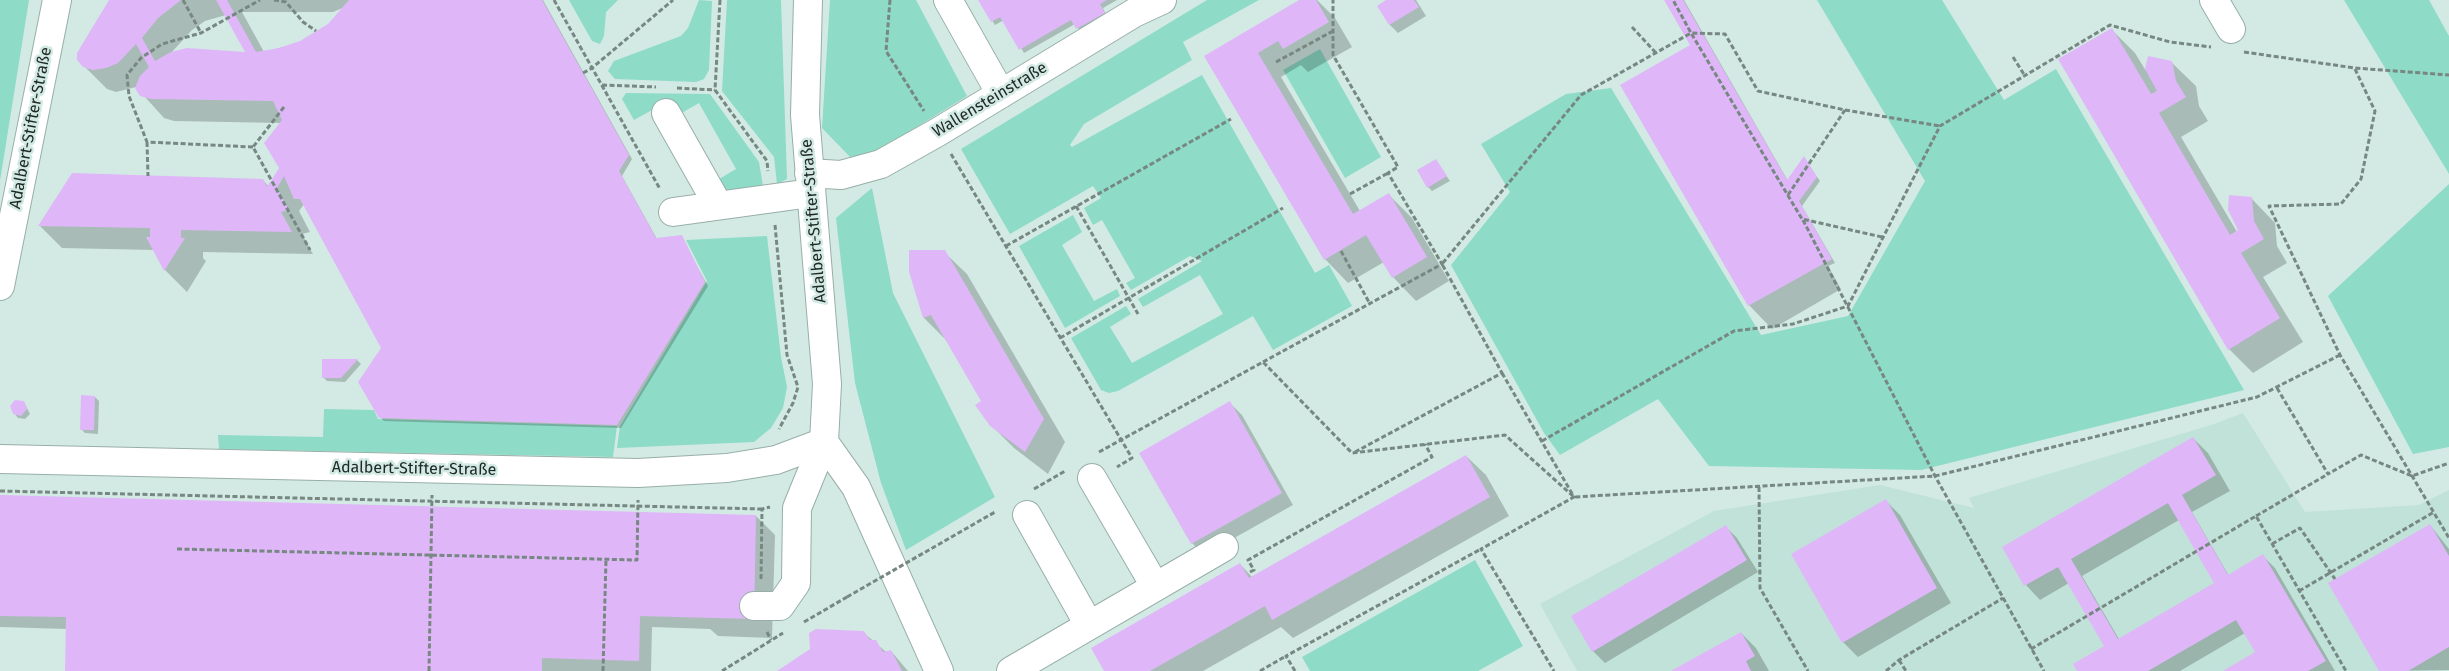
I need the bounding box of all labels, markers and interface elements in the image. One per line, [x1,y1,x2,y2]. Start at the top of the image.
street label: Adalbert-Stifter-Straße [6,45,56,211]
street label: Wallensteinstraße [929,58,1051,142]
street label: Adalbert-Stifter-Straße [797,138,831,304]
street label: Adalbert-Stifter-Straße [332,458,496,480]

